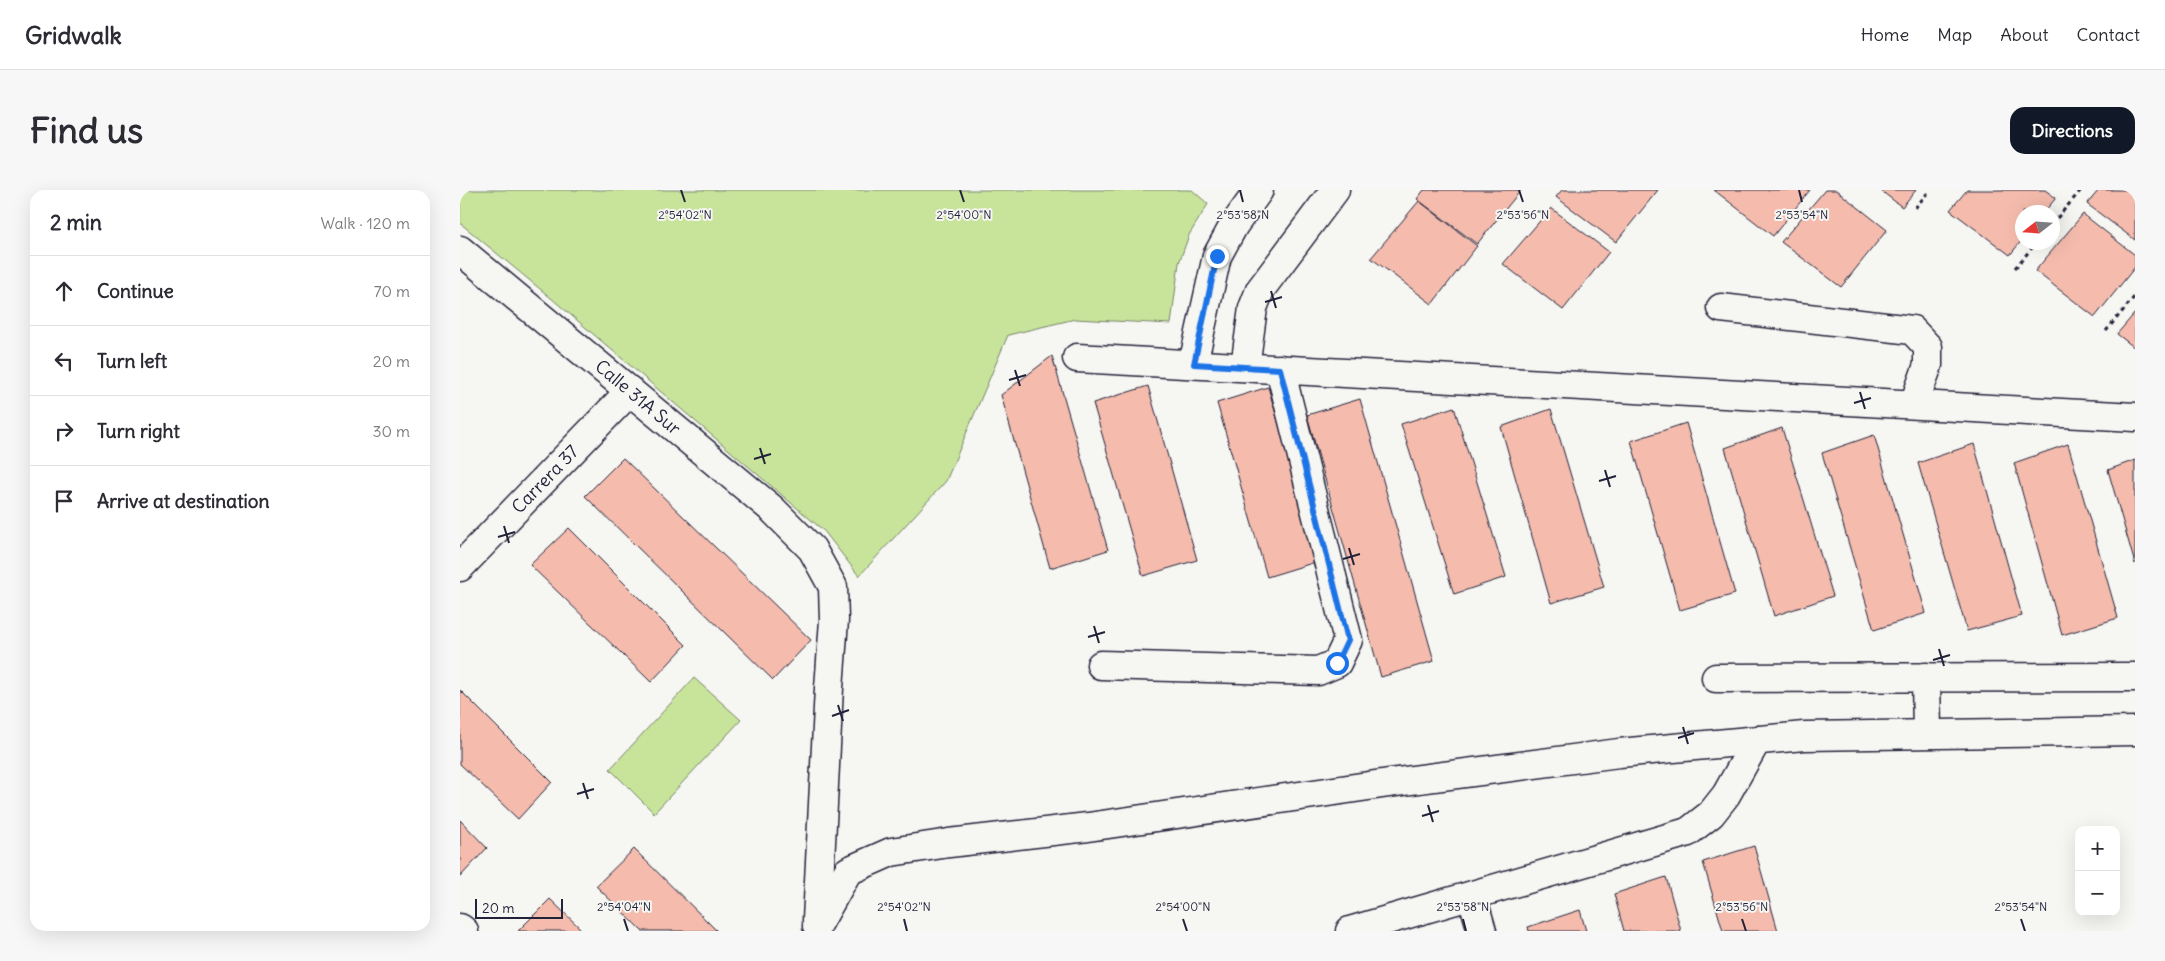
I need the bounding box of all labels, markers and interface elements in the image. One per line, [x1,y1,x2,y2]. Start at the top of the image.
text: Gridwalk [25,20,122,50]
text: Home [1861,23,1909,46]
text: Map [1937,23,1972,46]
text: About [2000,23,2048,46]
text: Contact [2076,23,2140,46]
button: Directions [2010,107,2135,154]
text: Find us [30,108,143,152]
north arrow [2015,205,2060,250]
text: 2°54'02"N [658,207,712,222]
text: 2°54'00"N [937,207,991,222]
text: 2°53'58"N [1217,207,1269,222]
text: 2°53'56"N [1497,207,1549,222]
text: 2°53'54"N [1776,207,1828,222]
text: 2 min [50,209,102,236]
text: Walk · 120 m [320,213,410,233]
route end [1206,245,1229,268]
icon: ahead [50,277,78,305]
text: Continue [97,279,174,303]
text: 70 m [374,281,410,301]
icon: left [50,347,78,375]
text: Turn left [97,349,167,373]
text: 20 m [373,351,410,371]
street label: Calle 31A Sur [590,354,686,440]
icon: right [50,417,78,445]
text: Turn right [97,419,180,443]
text: 30 m [373,421,410,441]
street label: Carrera 37 [507,440,583,518]
icon: arrive [50,487,78,515]
text: Arrive at destination [97,489,270,513]
route start [1326,652,1349,675]
map controls [2075,826,2120,916]
button: + [2075,826,2120,871]
button: − [2075,871,2120,916]
scale bar [475,896,562,919]
text: 20 m [482,899,515,917]
text: 2°54'04"N [597,899,651,914]
text: 2°54'02"N [877,899,931,914]
text: 2°54'00"N [1156,899,1210,914]
text: 2°53'58"N [1437,899,1489,914]
text: 2°53'56"N [1716,899,1768,914]
text: 2°53'54"N [1995,899,2047,914]

